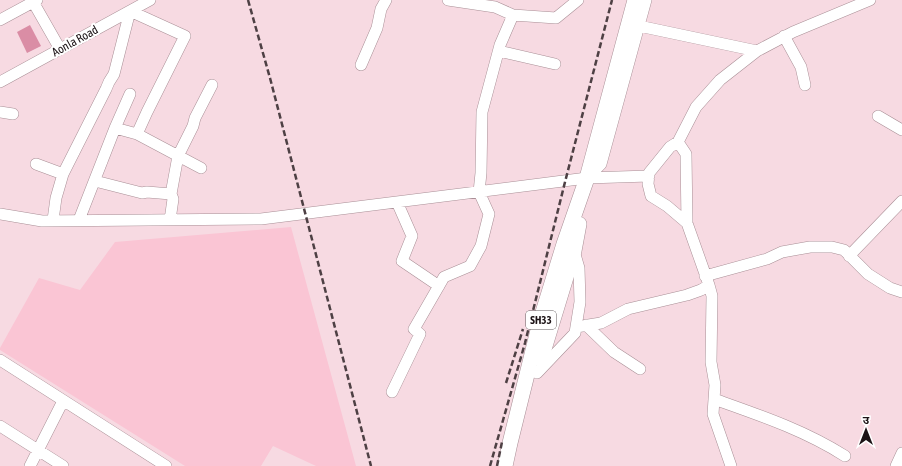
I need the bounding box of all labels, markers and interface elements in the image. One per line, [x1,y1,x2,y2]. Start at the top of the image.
street label: Aonla Road [49,23,101,59]
road number: SH33 [526,311,556,329]
north arrow [846,410,886,450]
text: उ [863,414,870,426]

